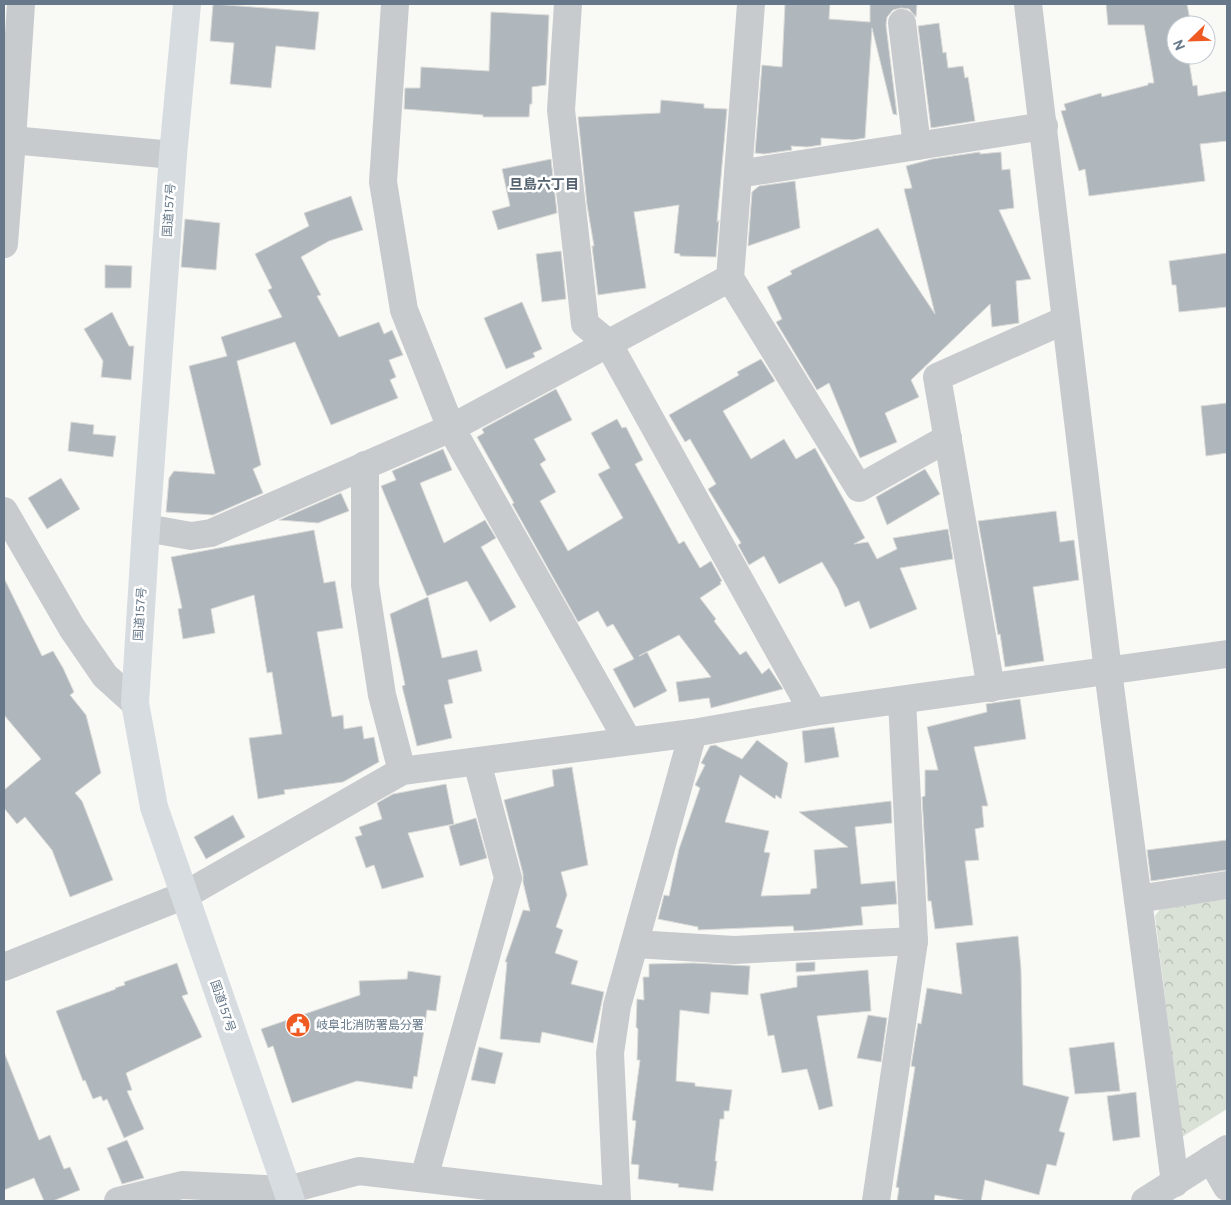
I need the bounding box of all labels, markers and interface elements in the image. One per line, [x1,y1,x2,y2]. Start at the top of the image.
north arrow [1166,15,1216,65]
text: N [1171,37,1190,52]
district label: 旦島六丁目 [509,177,579,194]
street label: 国道157号 [160,183,180,238]
street label: 国道157号 [131,587,151,642]
street label: 国道157号 [206,978,238,1034]
public building icon: 岐阜北消防署島分署 [285,1012,311,1038]
place label: 岐阜北消防署島分署 [316,1018,424,1034]

